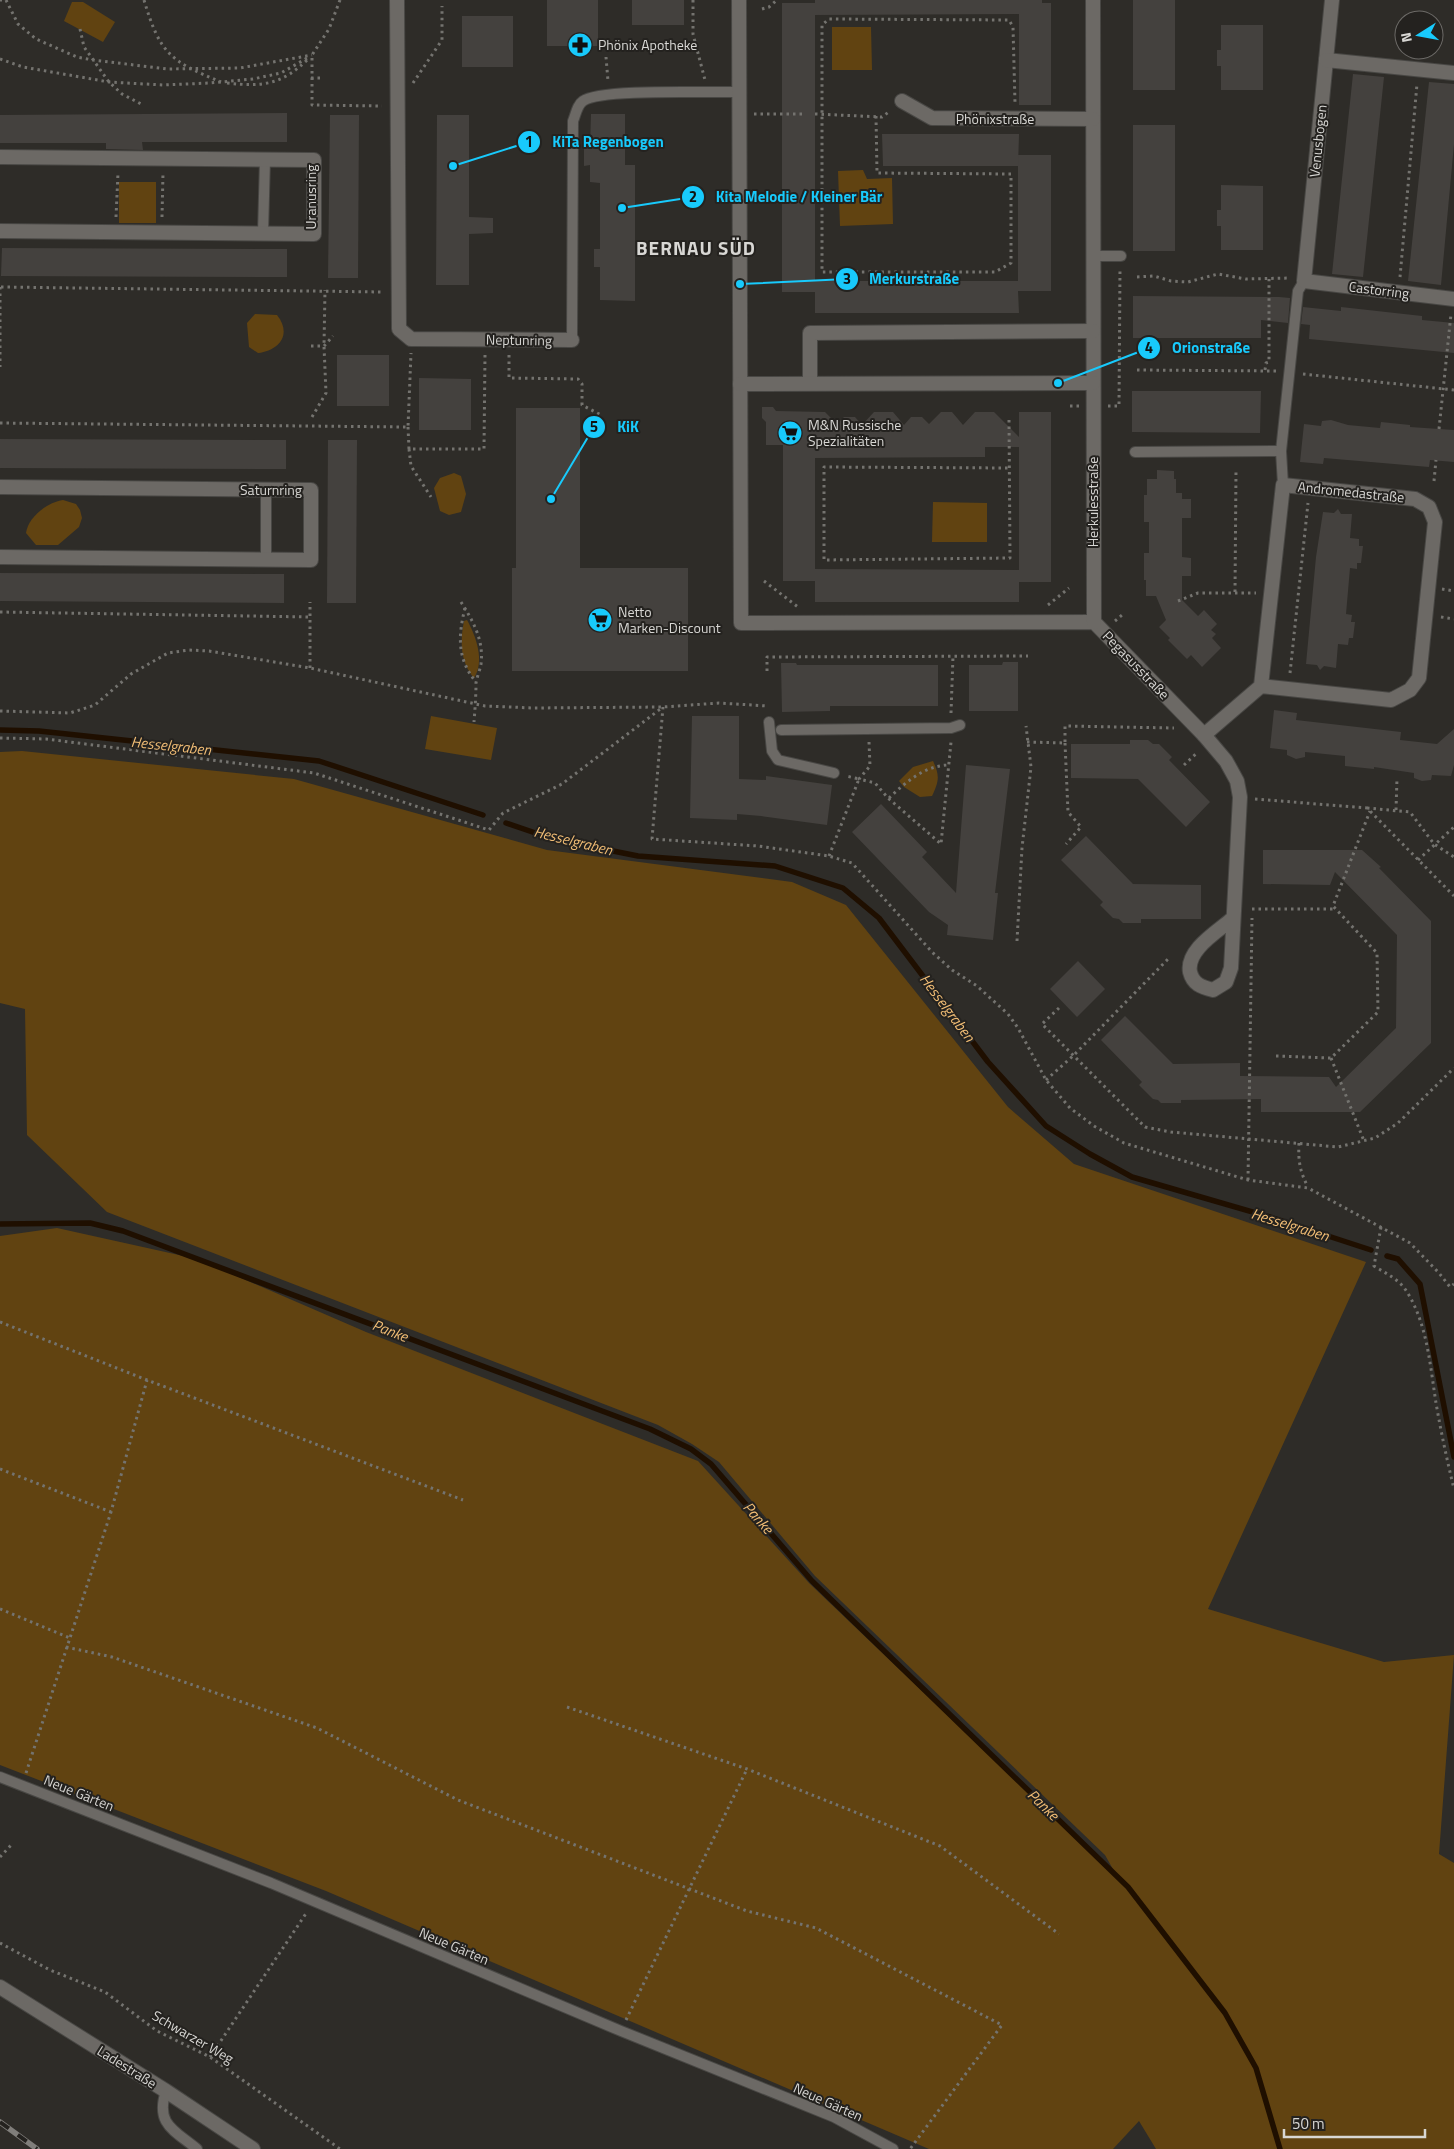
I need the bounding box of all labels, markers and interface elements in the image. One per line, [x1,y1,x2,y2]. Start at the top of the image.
north arrow [1394,10,1444,60]
text: N [1395,31,1417,44]
pharmacy icon: Phönix Apotheke [567,32,593,58]
place label: Phönix Apotheke [598,34,697,55]
street label: Venusbogen [1303,104,1332,178]
street label: Phönixstraße [956,108,1034,129]
callout: KiTa Regenbogen [517,127,673,157]
text: 1 [525,130,533,153]
text: KiTa Regenbogen [552,130,664,153]
street label: Uranusring [300,165,321,229]
callout: Kita Melodie / Kleiner Bär [681,182,893,212]
text: 2 [689,185,697,208]
text: Kita Melodie / Kleiner Bär [716,185,883,208]
district label: BERNAU SÜD [636,233,756,262]
callout: Merkurstraße [834,264,969,294]
text: 3 [843,267,851,290]
text: Merkurstraße [869,267,959,290]
street label: Castorring [1348,275,1411,304]
street label: Neptunring [486,328,552,351]
callout: Orionstraße [1136,333,1260,363]
text: 4 [1145,336,1153,359]
text: Orionstraße [1172,336,1250,359]
callout: KiK [582,412,648,442]
place label: M&N Russische Spezialitäten [808,414,901,451]
text: 5 [590,415,598,438]
text: KiK [617,415,639,438]
supermarket icon: M&N Russische Spezialitäten [777,420,803,446]
street label: Herkulesstraße [1082,457,1103,547]
street label: Andromedastraße [1297,475,1405,508]
street label: Saturnring [240,479,302,500]
place label: Netto Marken-Discount [618,601,721,638]
supermarket icon: Netto Marken-Discount [587,607,613,633]
street label: Pegasusstraße [1098,626,1175,704]
water label: Hesselgraben [130,730,213,761]
water label: Hesselgraben [531,820,615,861]
water label: Hesselgraben [914,969,981,1047]
water label: Hesselgraben [1248,1202,1332,1247]
water label: Panke [369,1313,412,1348]
water label: Panke [738,1496,780,1540]
street label: Neue Gärten [41,1769,117,1816]
water label: Panke [1022,1784,1065,1826]
street label: Neue Gärten [416,1921,492,1970]
street label: Schwarzer Weg [148,2005,238,2068]
street label: Ladestraße [93,2040,161,2093]
street label: Neue Gärten [790,2077,866,2126]
scale bar [1284,2106,1425,2138]
text: 50 m [1292,2112,1325,2135]

